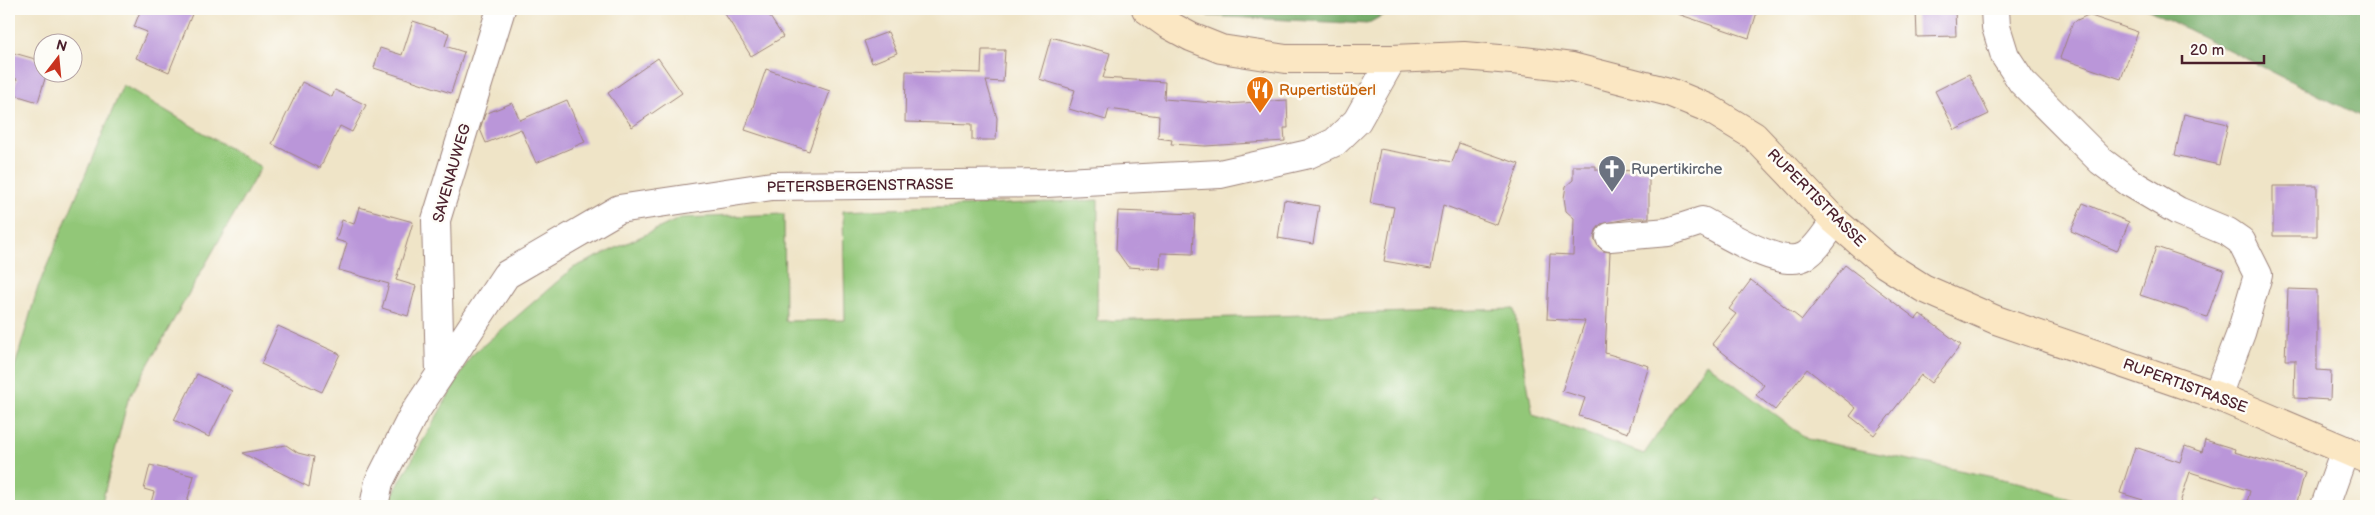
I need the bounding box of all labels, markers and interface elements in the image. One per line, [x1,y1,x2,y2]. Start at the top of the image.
north arrow [32,32,82,82]
scale bar [2182,32,2265,64]
text: N [54,36,69,56]
text: 20 m [2190,41,2224,60]
restaurant icon: Rupertistüberl [1245,75,1275,114]
place label: Rupertistüberl [1279,81,1376,100]
street label: SAVENAUWEG [429,121,475,225]
street label: RUPERTISTRASSE [1763,145,1869,251]
church icon: Rupertikirche [1597,154,1627,193]
place label: Rupertikirche [1631,160,1723,179]
street label: PETERSBERGENSTRASSE [766,175,954,197]
street label: RUPERTISTRASSE [2120,355,2250,417]

